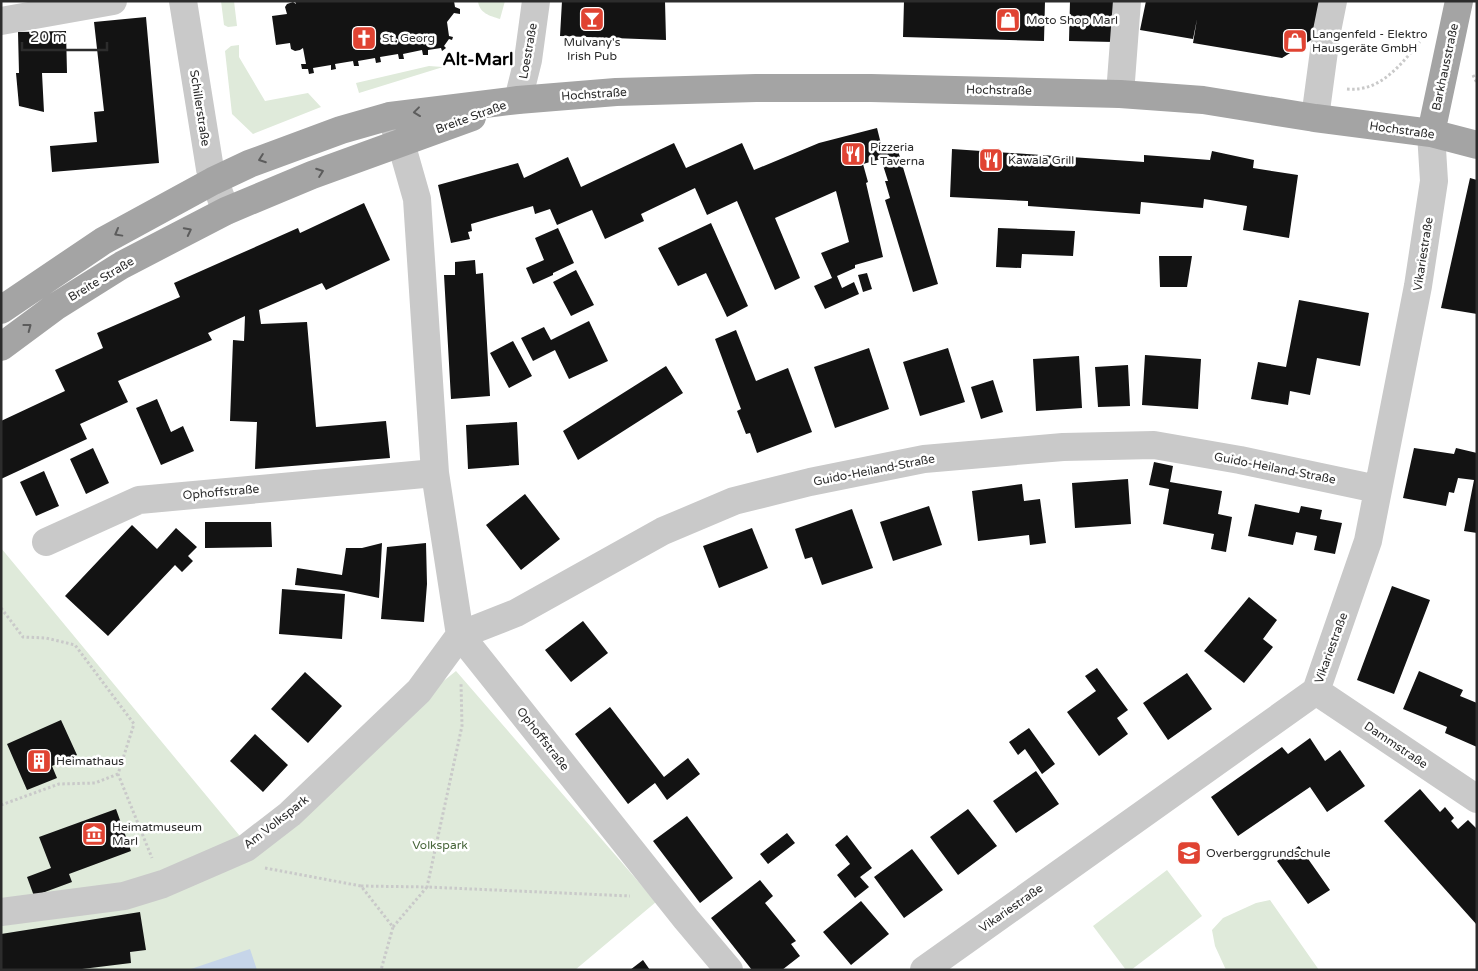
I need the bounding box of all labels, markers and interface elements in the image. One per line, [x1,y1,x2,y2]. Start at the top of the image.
bar icon: Mulvany's Irish Pub [579,6,605,32]
shop icon: Moto Shop Marl [995,7,1021,33]
place label: Moto Shop Marl [1026,13,1118,27]
scale bar [22,20,108,52]
street label: Loestraße [516,22,540,80]
street label: Barkhausstraße [1429,22,1461,112]
church icon: St. Georg [351,25,377,51]
place label: Langenfeld - Elektro Hausgeräte GmbH [1312,27,1427,55]
text: 20 m [30,28,67,46]
shop icon: Langenfeld - Elektro Hausgeräte GmbH [1282,28,1308,54]
place label: St. Georg [382,31,435,45]
place label: Mulvany's Irish Pub [564,35,621,63]
district label: Alt-Marl [443,48,513,70]
street label: Schillerstraße [187,69,213,147]
street label: Hochstraße [966,82,1032,98]
street label: Hochstraße [561,85,627,103]
street label: Breite Straße [434,98,508,136]
one-way arrow [413,106,421,117]
street label: Hochstraße [1369,119,1436,142]
place label: Pizzeria L Taverna [870,140,925,168]
restaurant icon: Pizzeria L Taverna [840,141,866,167]
restaurant icon: Kawala Grill [978,147,1004,173]
one-way arrow [259,153,267,163]
place label: Kawala Grill [1008,153,1074,167]
one-way arrow [315,168,323,178]
street label: Vikariestraße [1410,216,1436,292]
one-way arrow [114,227,123,237]
one-way arrow [183,227,192,237]
street label: Breite Straße [66,254,136,304]
one-way arrow [22,325,31,333]
street label: Guido-Heiland-Straße [1213,449,1337,487]
street label: Guido-Heiland-Straße [812,451,936,489]
street label: Ophoffstraße [182,482,260,502]
street label: Vikariestraße [1312,610,1350,685]
street label: Ophoffstraße [514,704,572,774]
street label: Dammstraße [1362,719,1431,771]
building icon: Heimathaus [26,748,52,774]
place label: Heimathaus [56,754,124,768]
street label: Am Volkspark [241,792,312,852]
place label: Heimatmuseum Marl [112,820,202,848]
museum icon: Heimatmuseum Marl [81,821,107,847]
park label: Volkspark [412,838,468,852]
school or university icon: Overberggrundschule [1176,840,1202,866]
place label: Overberggrundschule [1206,846,1331,860]
street label: Vikariestraße [976,881,1046,935]

